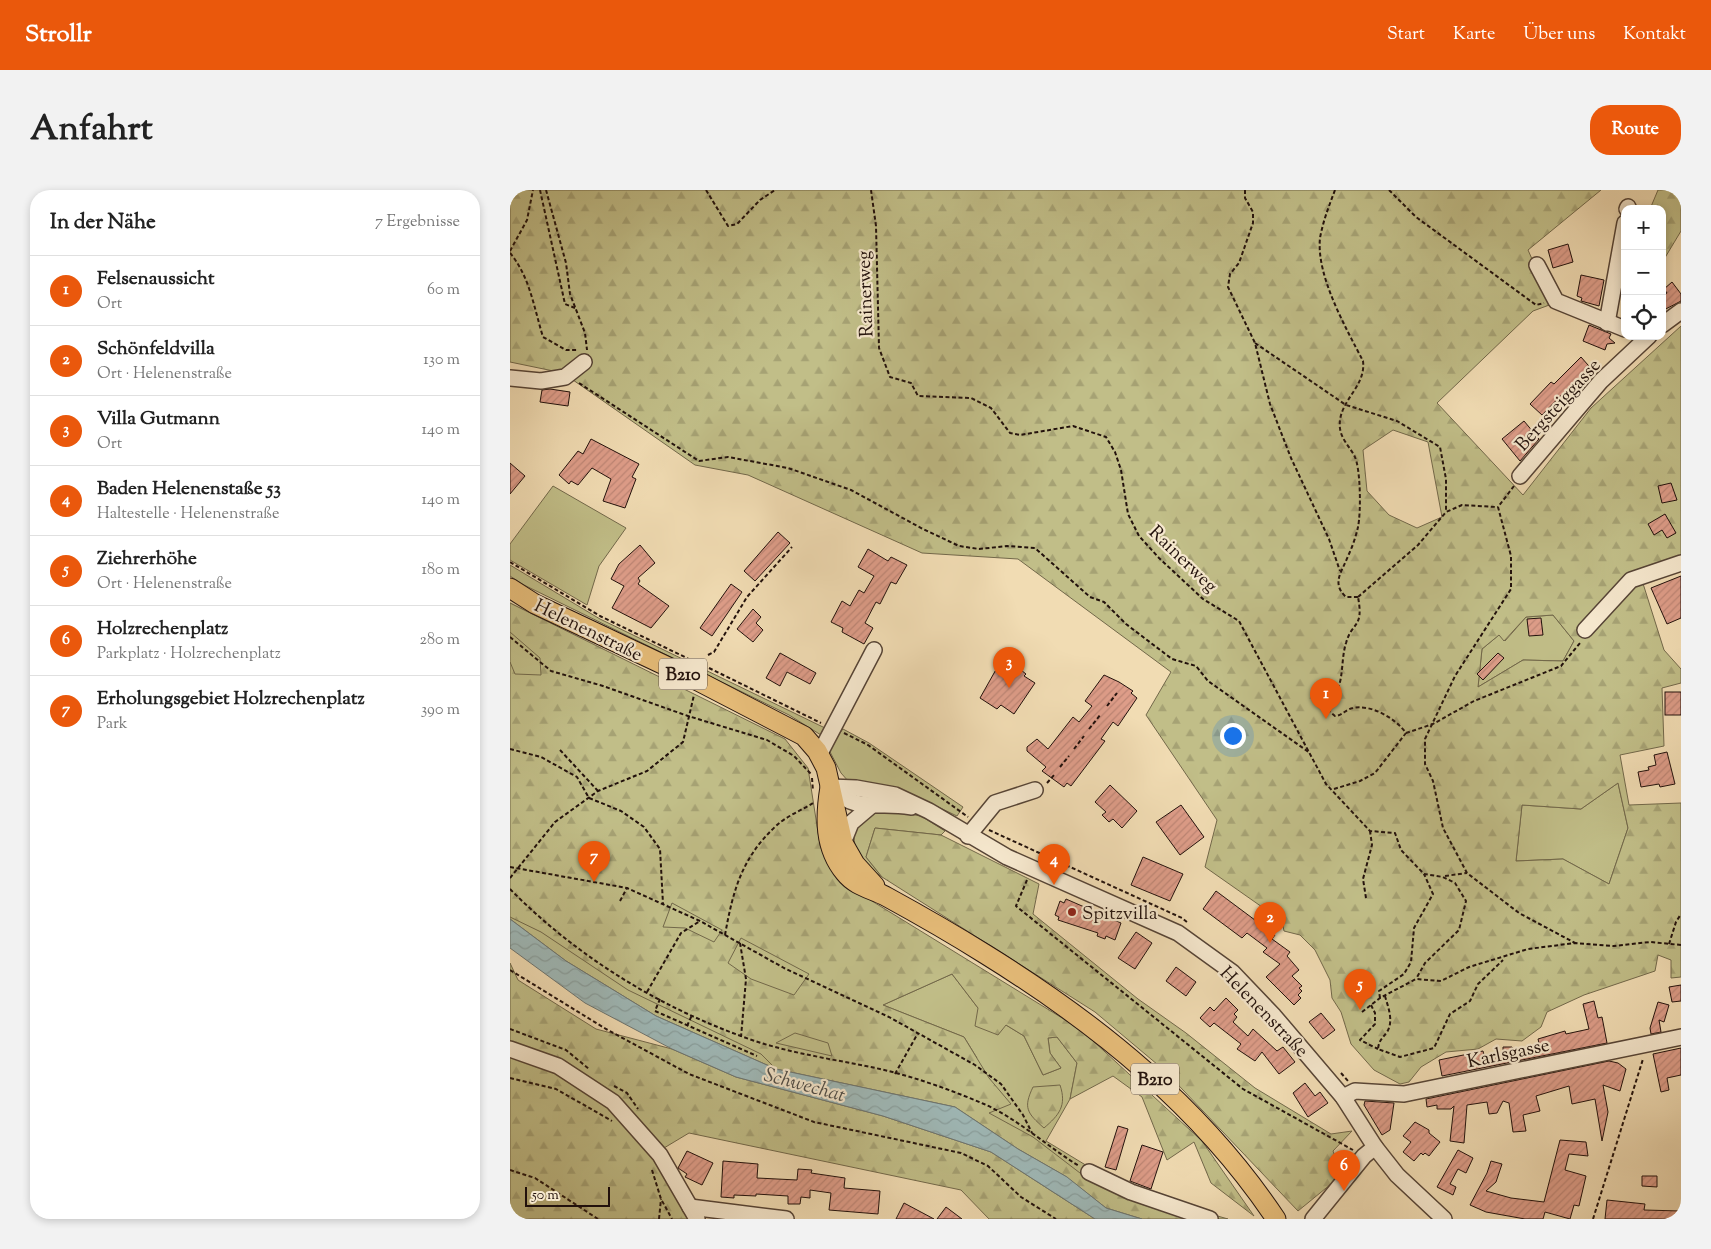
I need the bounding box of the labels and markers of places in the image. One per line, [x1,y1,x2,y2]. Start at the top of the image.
pin: 3 [993,647,1025,688]
pin: 1 [1310,678,1342,719]
pin: 7 [578,841,610,882]
pin: 4 [1038,844,1070,885]
place label: Spitzvilla [1082,901,1158,928]
pin: 2 [1254,902,1286,943]
marker: Spitzvilla [1066,906,1078,918]
pin: 5 [1344,969,1376,1010]
pin: 6 [1328,1150,1360,1191]

